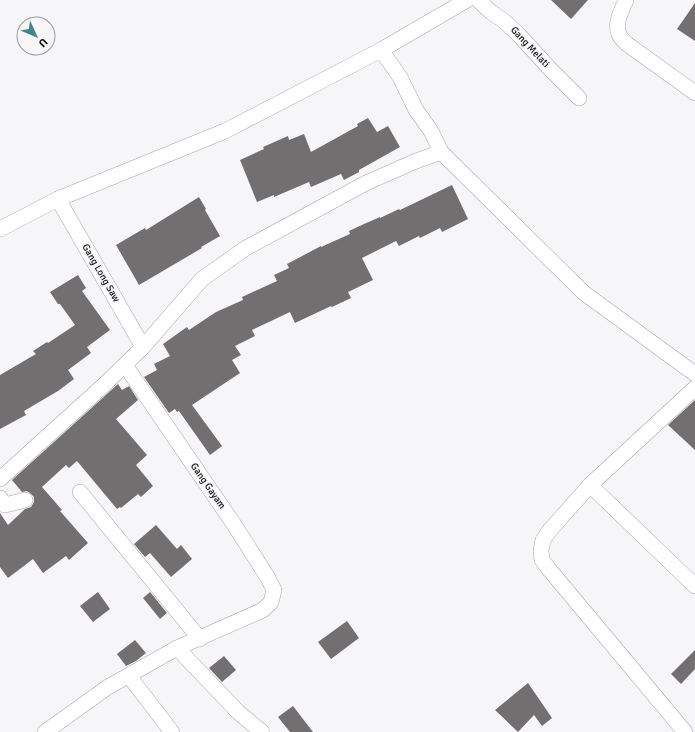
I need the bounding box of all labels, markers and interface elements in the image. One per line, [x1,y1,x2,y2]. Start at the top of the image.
north arrow [16,16,56,56]
street label: Gang Melati [508,24,552,70]
text: U [36,35,50,50]
street label: Gang Long Saw [79,242,123,305]
street label: Gang Gayam [188,461,228,511]

